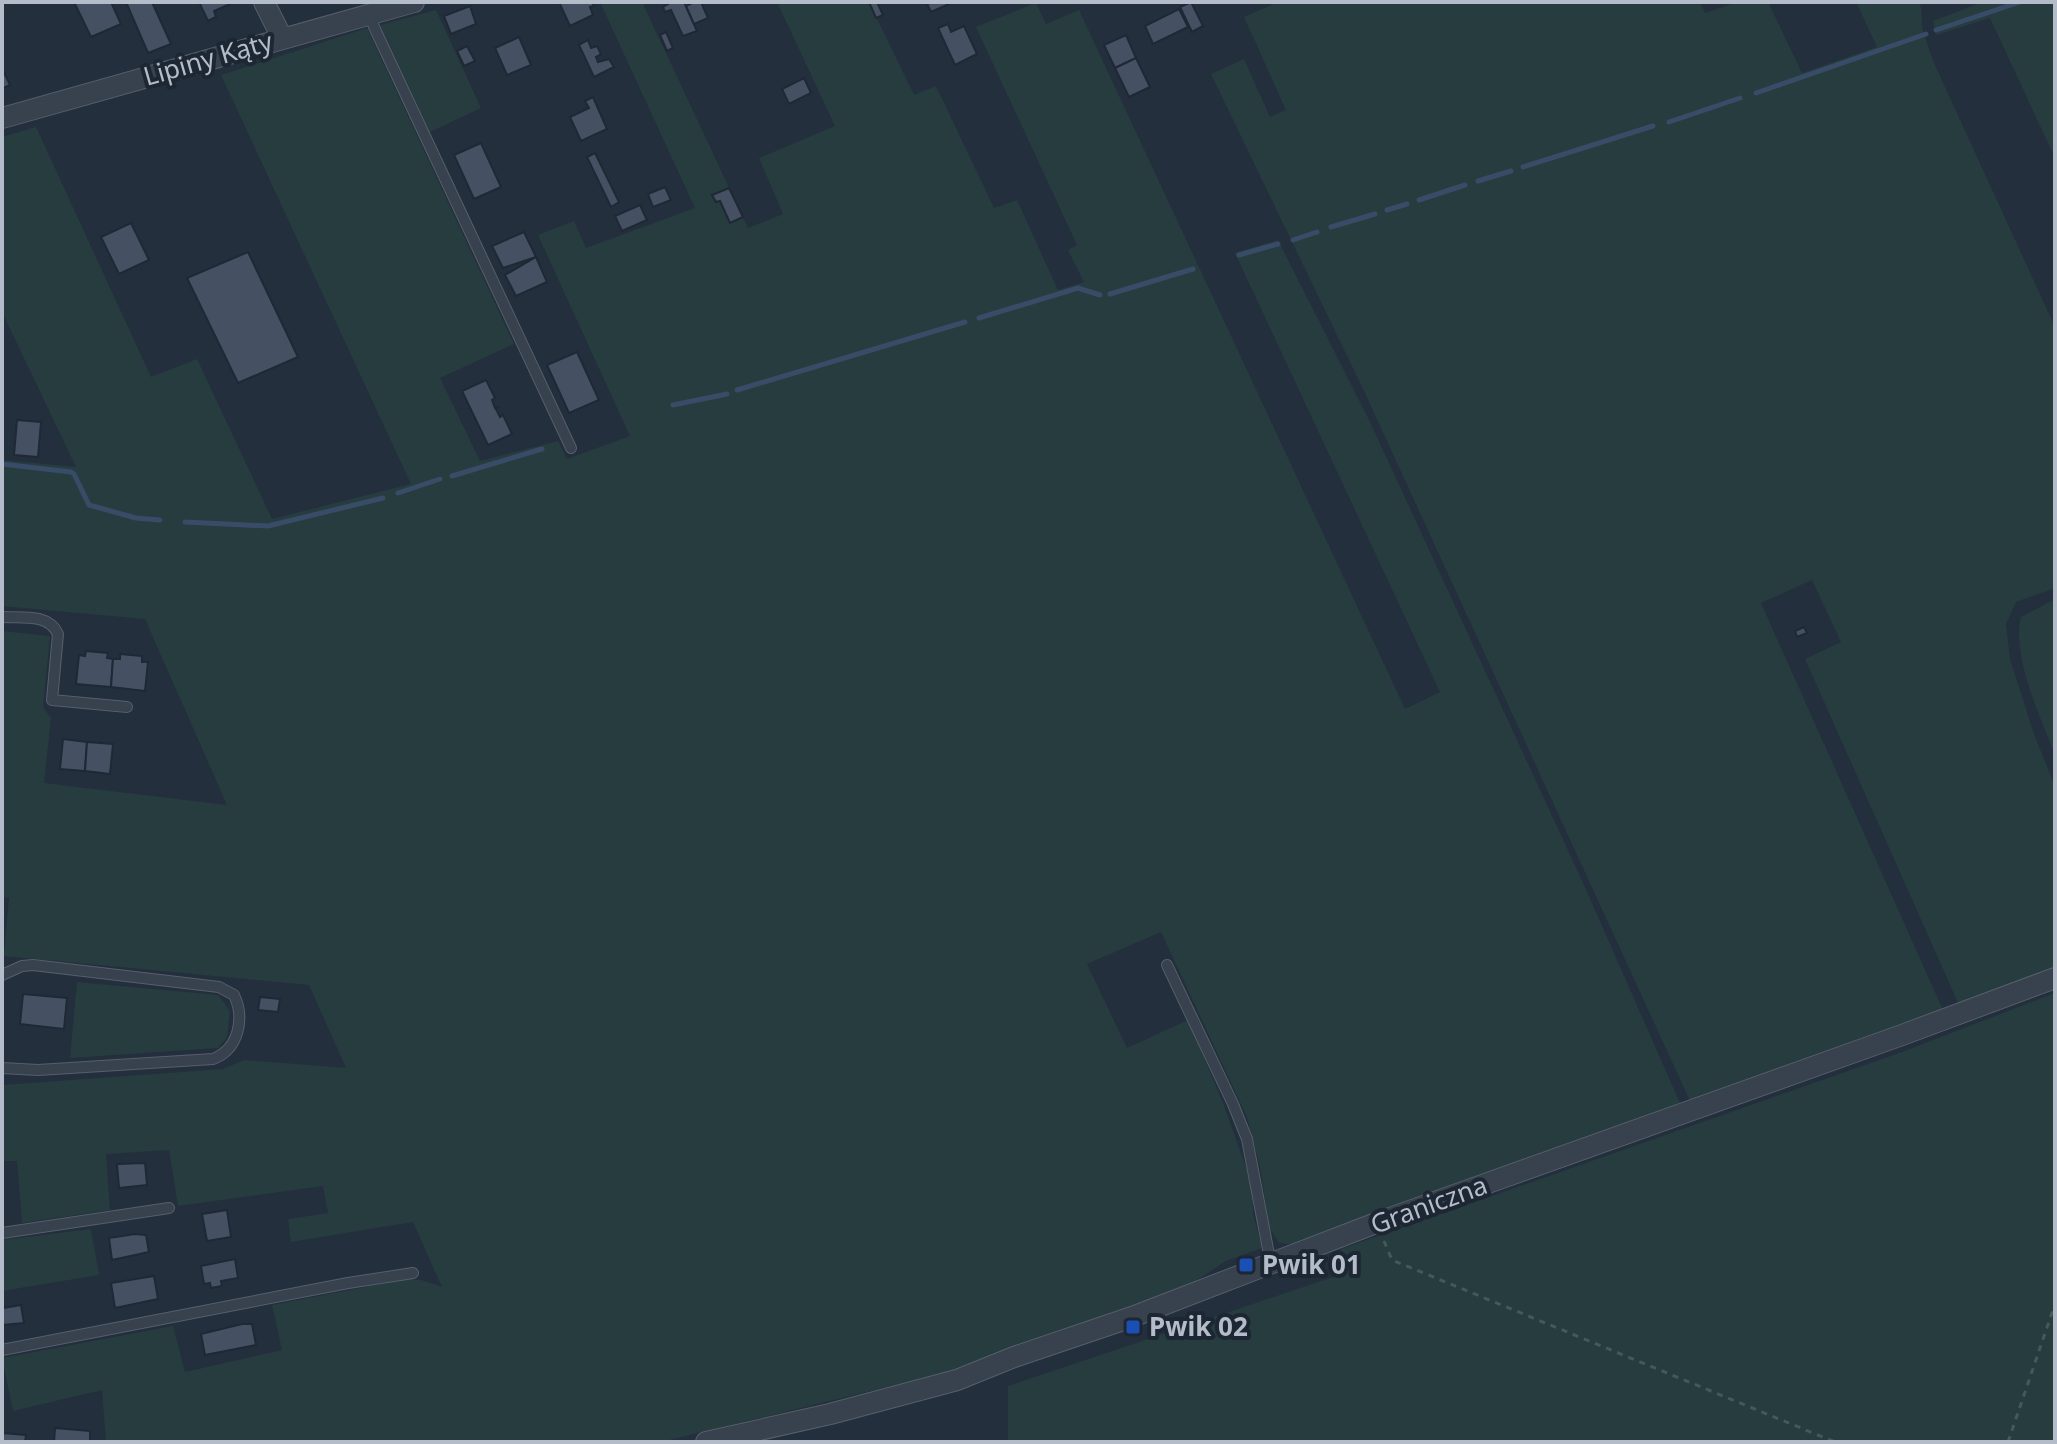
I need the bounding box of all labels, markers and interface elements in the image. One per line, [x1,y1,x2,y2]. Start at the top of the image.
street label: Lipiny Kąty [139,22,277,94]
street label: Graniczna [1365,1166,1492,1242]
place label: Pwik 01 [1262,1246,1361,1282]
marker: Pwik 01 [1237,1256,1255,1274]
place label: Pwik 02 [1149,1308,1248,1344]
marker: Pwik 02 [1124,1318,1142,1336]

